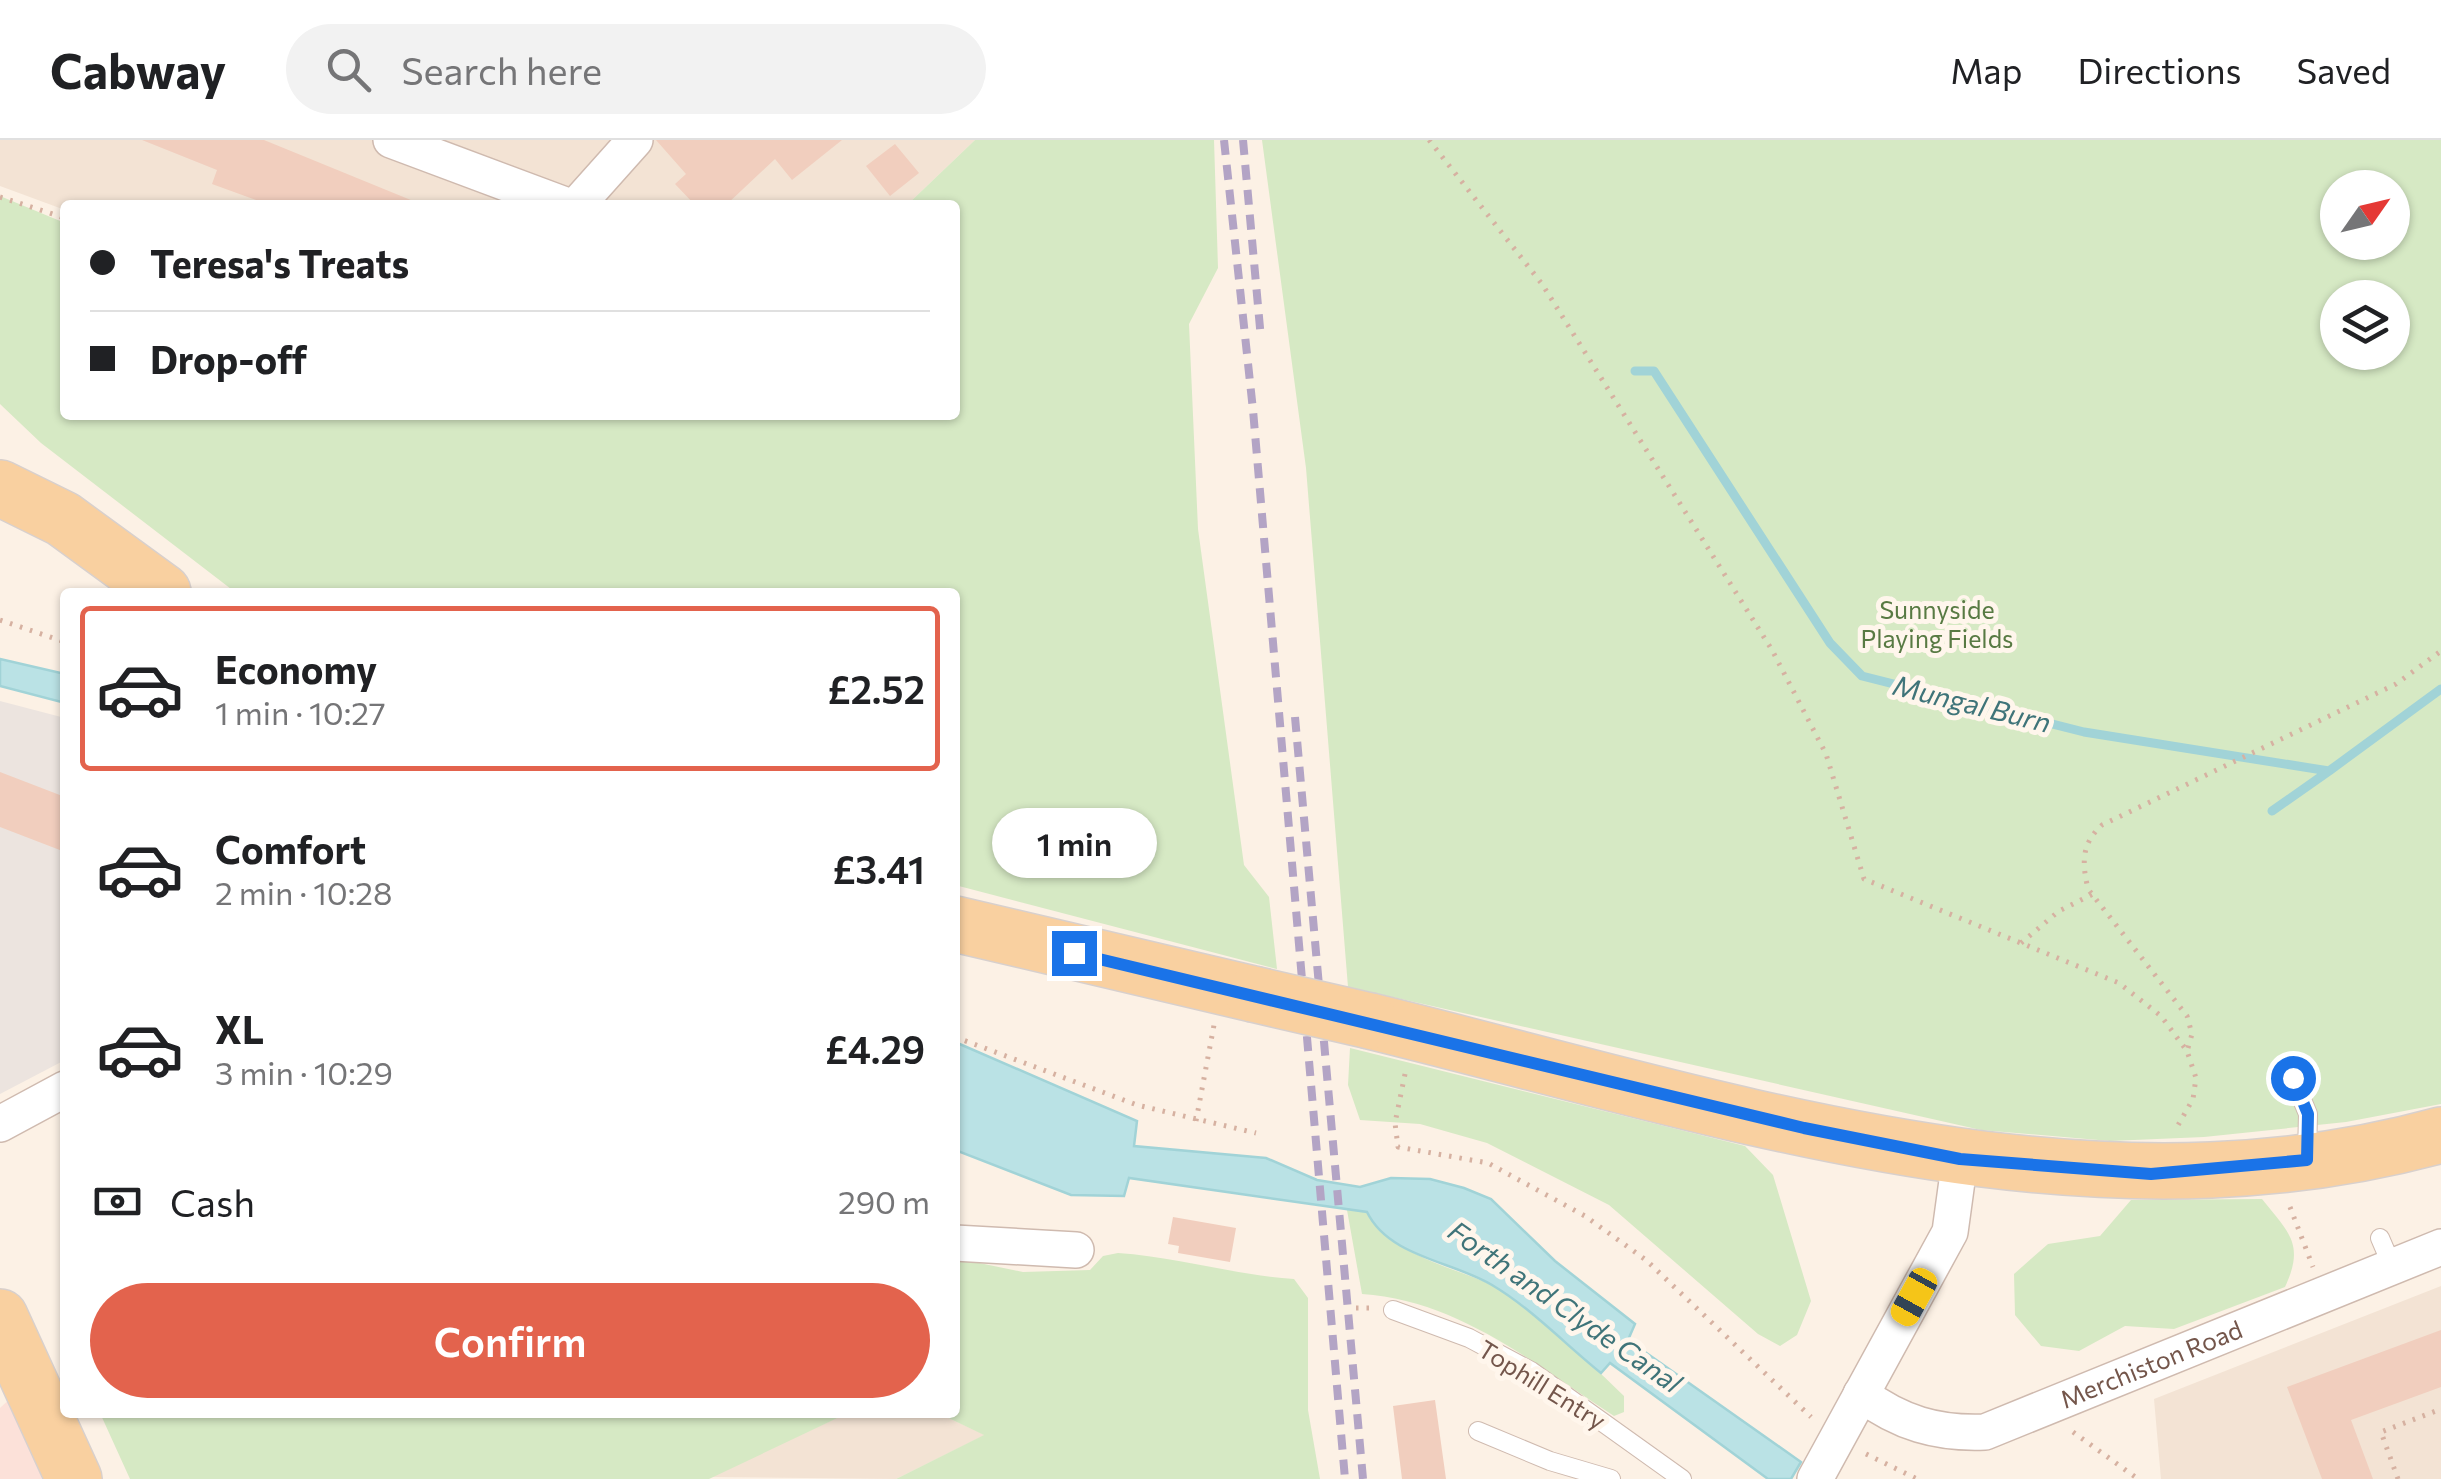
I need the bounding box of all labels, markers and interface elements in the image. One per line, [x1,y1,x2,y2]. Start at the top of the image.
search box [286,24,986,114]
text: Cabway [50,40,226,99]
icon: search [321,42,376,97]
text: Search here [401,46,602,93]
text: Map [1950,48,2022,91]
text: Directions [2077,48,2242,91]
text: Saved [2297,48,2391,91]
north arrow [2320,170,2410,260]
map controls [2320,170,2410,370]
text: Teresa's Treats [150,239,409,286]
button: layers [2320,280,2410,370]
text: Drop-off [150,335,307,382]
park label: Sunnyside Playing Fields [1861,594,2013,653]
icon: car [95,644,185,734]
text: Economy [215,645,377,692]
text: £2.52 [828,665,925,712]
water label: Mungal Burn [1890,667,2055,739]
text: 1 min · 10:27 [215,692,386,732]
callout: 1 min [992,808,1156,878]
text: 1 min [1037,823,1112,863]
icon: car [95,824,185,914]
text: Comfort [215,825,366,872]
text: £3.41 [833,845,925,892]
text: 2 min · 10:28 [215,872,392,912]
route end [1052,931,1097,976]
icon: car [95,1004,185,1094]
text: XL [215,1005,264,1052]
text: £4.29 [825,1025,925,1072]
text: 3 min · 10:29 [215,1052,393,1092]
route start [2271,1056,2316,1101]
icon: cash [90,1174,145,1229]
text: Cash [170,1178,255,1225]
text: 290 m [838,1181,930,1221]
water label: Forth and Clyde Canal [1442,1213,1689,1400]
car [1886,1263,1942,1331]
button: Confirm [90,1283,930,1398]
street label: Merchiston Road [2056,1313,2246,1414]
street label: Tophill Entry [1473,1333,1612,1435]

